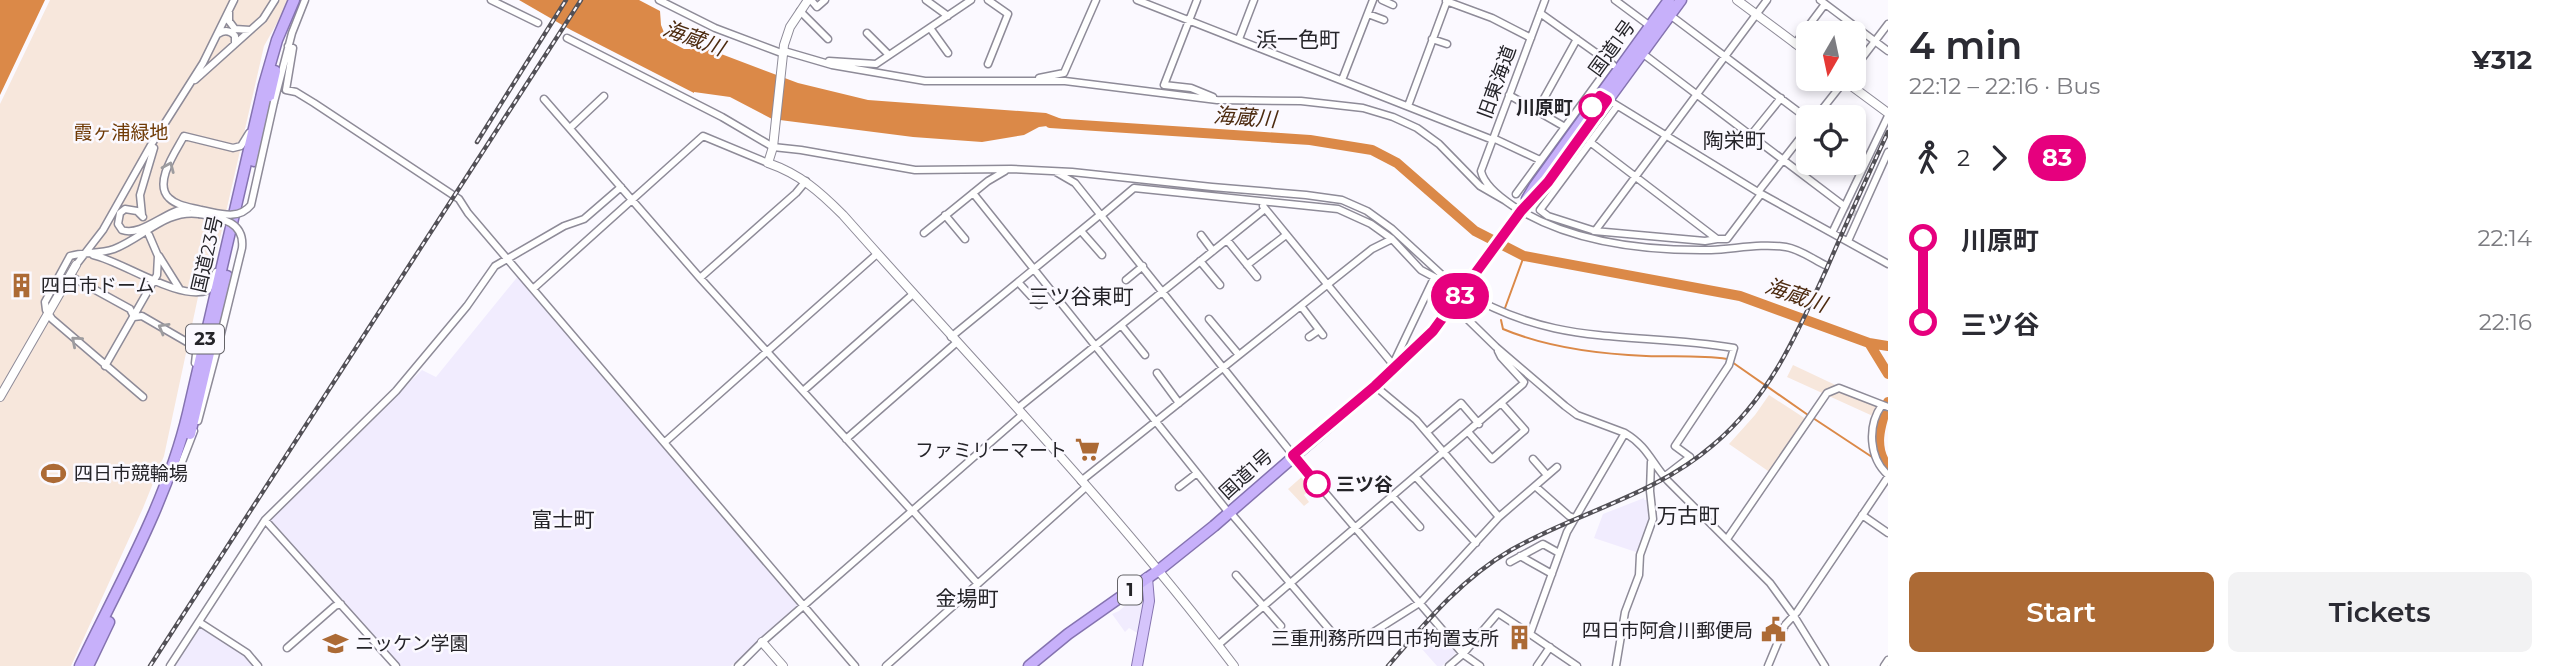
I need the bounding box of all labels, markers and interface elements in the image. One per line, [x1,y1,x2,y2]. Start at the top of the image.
water label: 海蔵川 [660,15,730,61]
street label: 国道1号 [1584,15,1640,81]
north arrow [1796,21,1866,91]
map controls [1796,21,1866,175]
text: 4 min [1909,22,2022,69]
district label: 浜一色町 [1256,27,1340,52]
street label: 旧東海道 [1473,42,1521,122]
text: ¥312 [2472,44,2532,76]
text: 22:12 – 22:16 · Bus [1909,72,2100,100]
marker: 川原町 [1579,94,1605,120]
place label: 川原町 [1516,96,1573,119]
water label: 海蔵川 [1213,102,1279,132]
button: locate [1796,105,1866,175]
park label: 霞ヶ浦緑地 [73,121,169,144]
district label: 陶栄町 [1703,128,1766,153]
icon: walk [1909,139,1947,177]
icon: forward [1980,139,2018,177]
text: 83 [2042,143,2072,172]
text: 2 [1957,144,1970,172]
one-way arrow [161,162,175,174]
street label: 国道23号 [187,213,227,295]
text: 22:14 [2477,224,2532,252]
text: 川原町 [1961,225,2039,257]
building icon: 四日市ドーム [7,271,35,299]
line badge: 83 [1428,273,1492,319]
water label: 海蔵川 [1762,273,1832,318]
place label: 四日市ドーム [41,274,154,297]
text: 83 [1445,281,1475,310]
district label: 三ツ谷東町 [1029,284,1134,309]
text: 22:16 [2479,308,2532,336]
text: 三ツ谷 [1961,309,2039,341]
one-way arrow [158,324,171,337]
road number: 23 [186,324,224,354]
one-way arrow [72,337,85,349]
supermarket icon: ファミリーマート [1073,436,1101,464]
place label: ファミリーマート [915,439,1067,462]
street label: 国道1号 [1215,444,1277,504]
sports icon: 四日市競輪場 [40,459,68,487]
place label: 四日市競輪場 [74,462,188,485]
marker: 三ツ谷 [1304,471,1330,497]
place label: 三ツ谷 [1336,473,1393,496]
district label: 万古町 [1657,503,1720,528]
district label: 富士町 [532,507,595,532]
button: Start [1909,572,2214,652]
button: Tickets [2228,572,2532,652]
road number: 1 [1118,576,1142,604]
district label: 金場町 [936,586,999,611]
public building icon: 四日市阿倉川郵便局 [1759,616,1787,644]
place label: 四日市阿倉川郵便局 [1582,619,1753,642]
building icon: 三重刑務所四日市拘置支所 [1505,624,1533,652]
place label: 三重刑務所四日市拘置支所 [1271,627,1499,650]
school or university icon: ニッケン学園 [321,629,349,657]
place label: ニッケン学園 [355,632,468,655]

